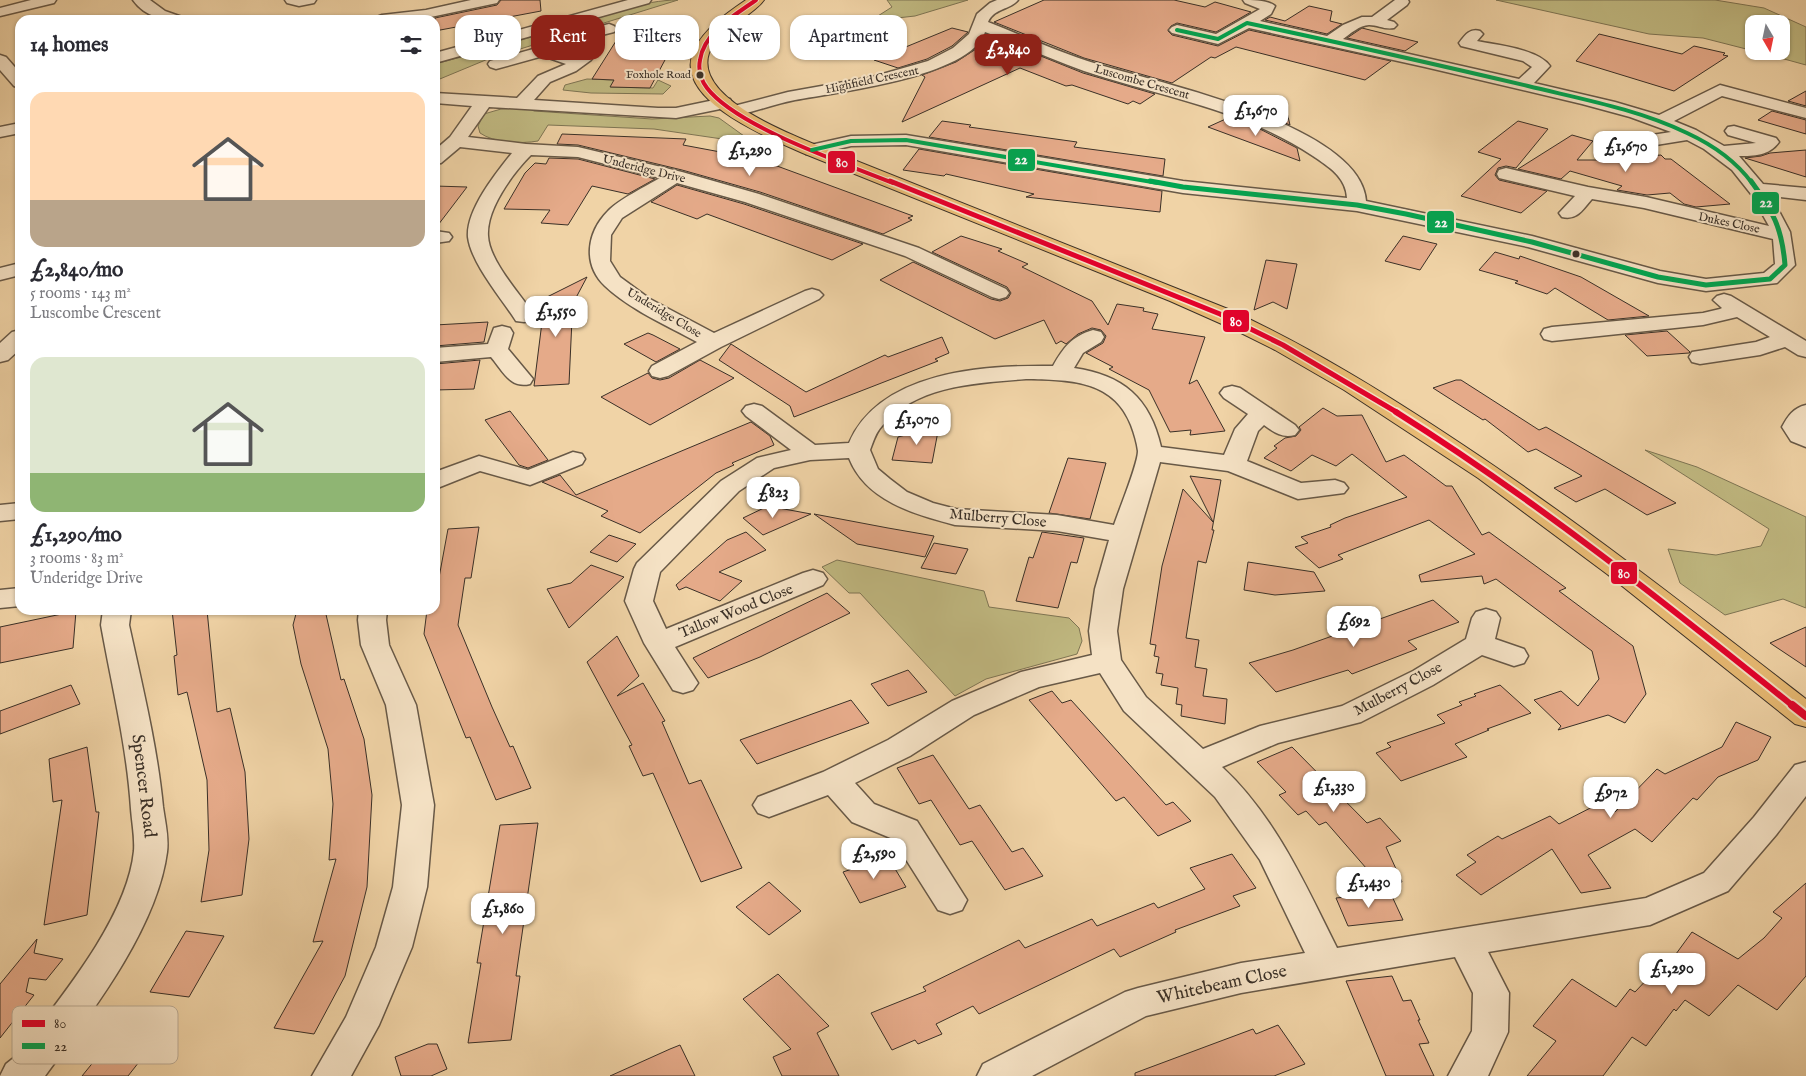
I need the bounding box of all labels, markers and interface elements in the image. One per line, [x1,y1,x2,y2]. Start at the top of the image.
chip: Buy [455,15,521,60]
chip: Rent [531,15,605,60]
chip: Filters [615,15,699,60]
chip: New [709,15,780,60]
chip: Apartment [790,15,907,60]
north arrow [1745,15,1790,60]
map controls [1745,15,1790,60]
icon: filters [397,31,425,59]
text: 14 homes [30,32,108,59]
pin: £2,840 [967,34,1049,76]
text: £2,840 [986,40,1030,60]
street label: Luscombe Crescent [1093,61,1191,103]
street label: Highfield Crescent [824,63,920,97]
place label: Foxhole Road [626,68,691,82]
marker: Foxhole Road [695,70,705,80]
pin: £1,670 [1215,94,1297,137]
text: £1,670 [1234,101,1278,121]
icon: home [183,124,273,214]
pin: £1,670 [1585,130,1667,173]
pin: £1,290 [709,134,791,177]
text: £1,670 [1604,137,1648,157]
text: £1,290 [728,141,772,161]
line badge: 22 [1007,148,1036,172]
line badge: 80 [827,150,856,174]
street label: Underidge Drive [601,151,687,187]
text: 22 [1014,151,1028,169]
text: 80 [836,154,848,172]
line badge: 22 [1751,191,1780,215]
text: 22 [1759,194,1773,212]
street label: Dukes Close [1697,209,1762,237]
line badge: 22 [1426,210,1455,234]
text: 22 [1434,214,1448,232]
unlabelled marker [1571,249,1581,259]
text: £2,840/mo [30,257,123,284]
text: 5 rooms · 143 m² [30,284,131,304]
street label: Underidge Close [624,285,705,342]
pin: £1,550 [515,296,597,338]
text: £1,550 [536,302,576,322]
text: Luscombe Crescent [30,304,161,324]
line badge: 80 [1222,309,1250,333]
text: 80 [1230,313,1242,331]
icon: home [183,389,273,479]
pin: £1,070 [876,404,958,446]
text: £1,070 [895,410,939,430]
pin: £823 [743,476,803,519]
text: £823 [758,483,788,503]
street label: Mulberry Close [949,504,1047,532]
text: £1,290/mo [30,522,122,549]
text: 3 rooms · 83 m² [30,549,124,569]
line badge: 80 [1610,561,1638,585]
text: 80 [1618,565,1630,583]
text: Underidge Drive [30,569,143,589]
street label: Tallow Wood Close [676,579,796,643]
pin: £692 [1324,606,1384,648]
text: £692 [1338,612,1370,632]
street label: Mulberry Close [1351,658,1446,720]
street label: Spencer Road [125,733,161,839]
pin: £1,330 [1293,770,1375,813]
pin: £972 [1581,776,1641,819]
text: £1,330 [1313,777,1355,797]
text: £972 [1594,783,1628,803]
pin: £2,590 [833,838,915,880]
text: £2,590 [852,844,896,864]
pin: £1,430 [1328,866,1410,909]
text: £1,430 [1347,873,1391,893]
pin: £1,860 [462,892,544,935]
text: £1,860 [482,899,524,919]
pin: £1,290 [1631,952,1713,995]
text: £1,290 [1650,959,1694,979]
street label: Whitebeam Close [1155,960,1289,1010]
legend [12,1006,178,1064]
text: 80 [54,1015,66,1033]
text: 22 [54,1038,68,1056]

